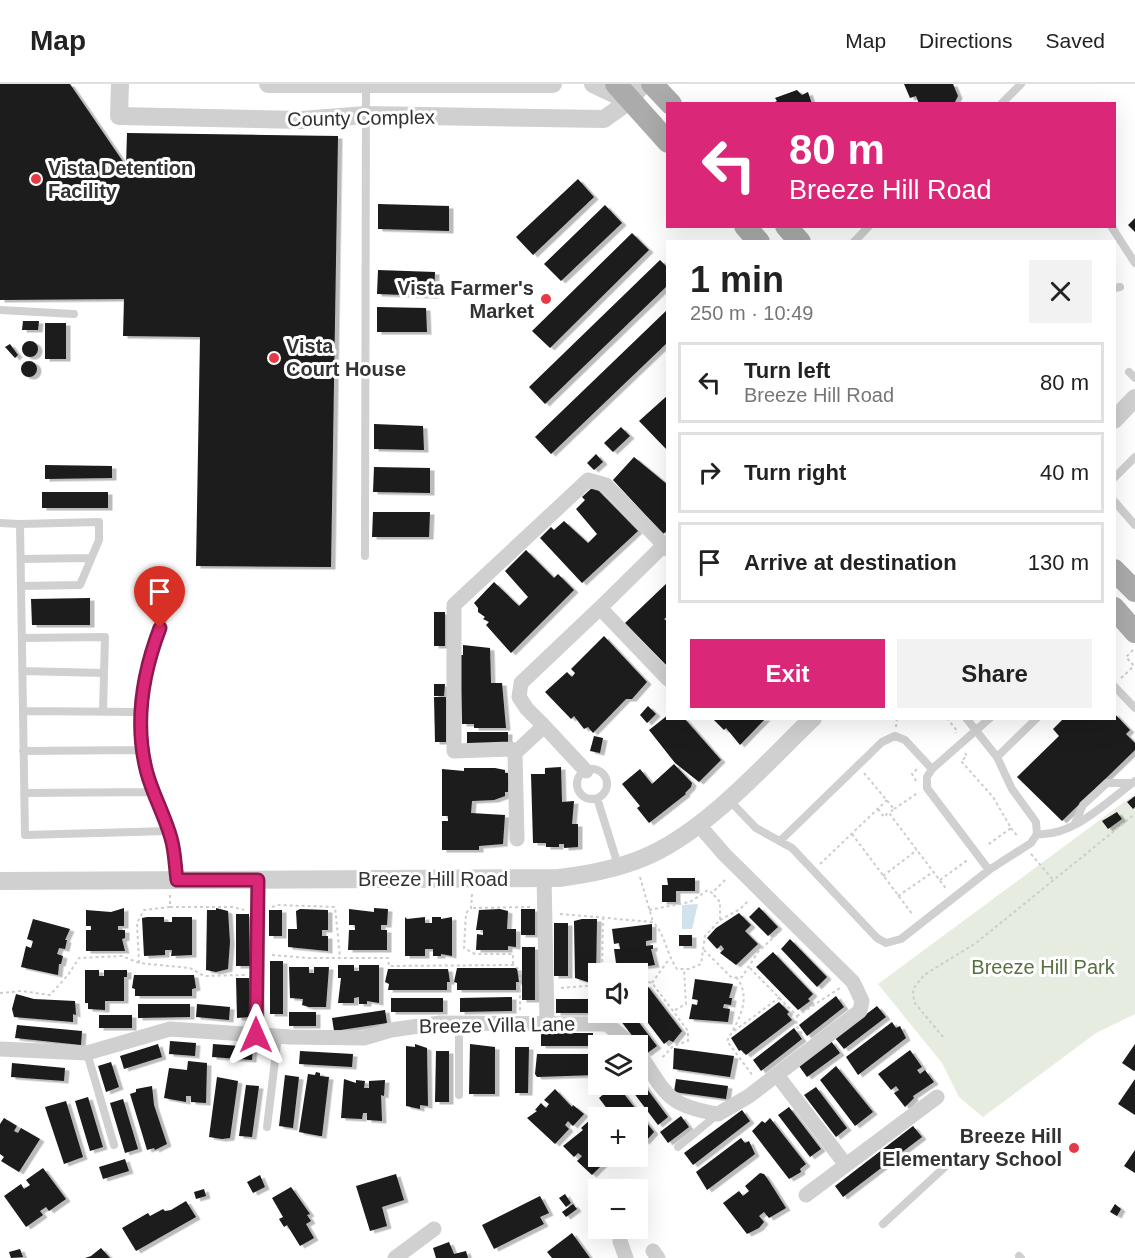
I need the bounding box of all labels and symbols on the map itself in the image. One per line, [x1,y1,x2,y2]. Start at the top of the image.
street label: County Complex [287,106,435,130]
place label: Vista Detention Facility [48,157,193,202]
marker: Vista Detention Facility [29,172,43,186]
place label: Vista Farmer's Market [397,277,534,322]
marker: Vista Farmer's Market [539,292,553,306]
place label: Vista Court House [286,335,406,380]
marker: Vista Court House [267,351,281,365]
pin [134,566,185,628]
street label: Breeze Hill Road [358,868,508,890]
park label: Breeze Hill Park [971,956,1116,978]
position arrow [224,1003,288,1067]
street label: Breeze Villa Lane [419,1013,575,1037]
place label: Breeze Hill Elementary School [882,1125,1062,1170]
marker: Breeze Hill Elementary School [1067,1141,1081,1155]

